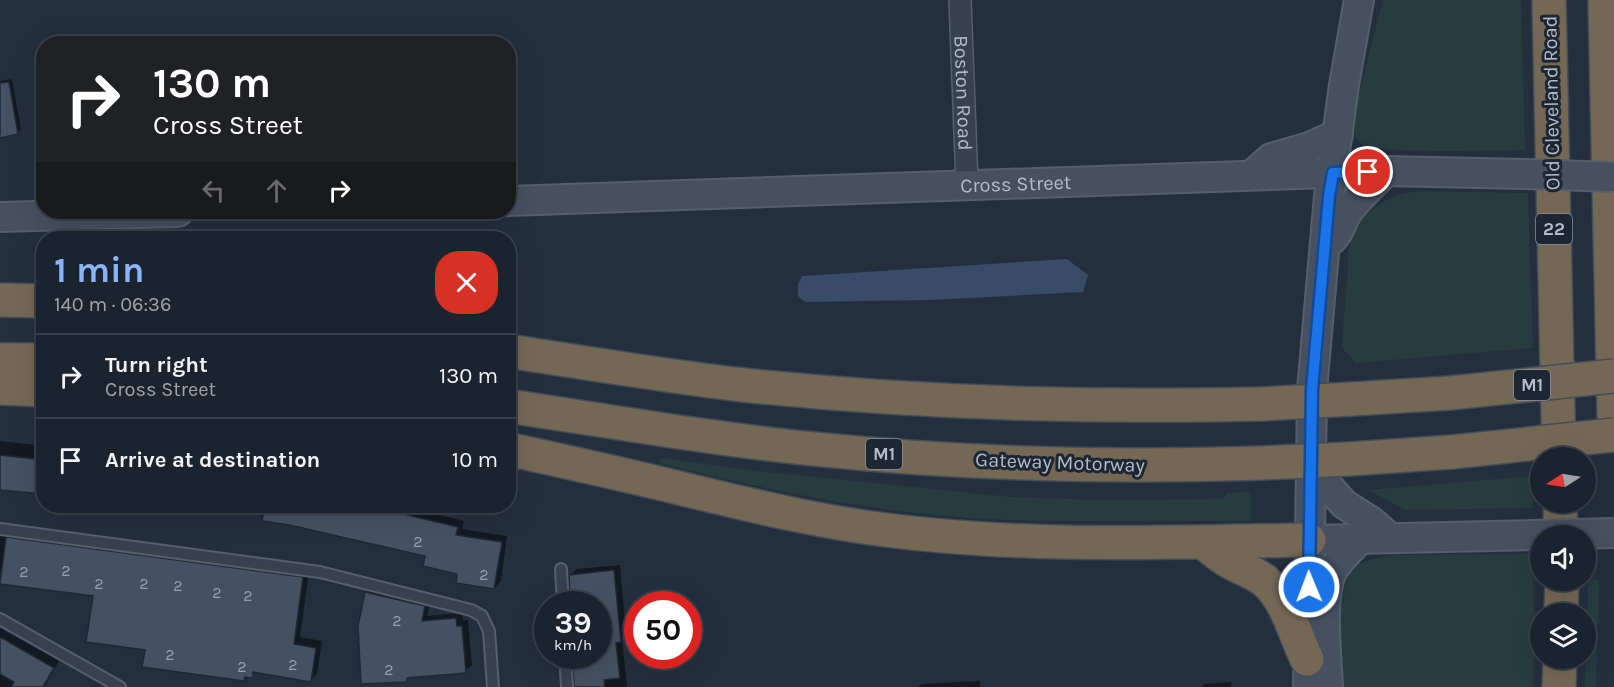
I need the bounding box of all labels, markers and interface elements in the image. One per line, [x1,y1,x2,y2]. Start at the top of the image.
street label: Old Cleveland Road [1538,15,1565,191]
street label: Boston Road [949,35,977,151]
text: 130 m [153,58,271,108]
icon: right [54,60,132,138]
text: Cross Street [153,109,303,141]
pin [1342,146,1393,197]
icon: arrive [1351,155,1384,188]
street label: Cross Street [960,171,1072,198]
icon: left [197,174,230,207]
icon: ahead [260,174,293,207]
icon: right [323,174,356,207]
road number: 22 [1536,214,1572,244]
text: 1 min [54,249,144,291]
button: close [435,251,498,314]
text: 140 m · 06:36 [54,293,171,316]
text: Turn right [105,352,208,378]
icon: right [54,360,87,393]
text: 130 m [439,363,498,389]
road number: M1 [1514,370,1550,400]
text: Cross Street [105,378,216,401]
road number: M1 [866,439,902,469]
icon: arrive [54,444,87,477]
text: Arrive at destination [105,447,320,473]
text: 10 m [452,447,498,473]
north arrow [1530,447,1596,513]
map controls [1530,447,1596,669]
street label: Gateway Motorway [975,448,1145,477]
button: sound [1530,525,1596,591]
house number: 2 [413,532,423,551]
position arrow [1277,555,1341,619]
house number: 2 [61,561,71,580]
house number: 2 [19,562,29,581]
house number: 2 [479,565,489,584]
house number: 2 [94,574,104,593]
house number: 2 [139,574,149,593]
house number: 2 [173,576,183,595]
house number: 2 [212,583,222,602]
house number: 2 [243,586,253,605]
speed limit sign: 50 [624,591,702,669]
button: layers [1530,603,1596,669]
text: 39 [555,605,591,641]
house number: 2 [392,611,402,630]
text: km/h [554,636,592,654]
house number: 2 [165,645,175,664]
house number: 2 [288,655,298,674]
house number: 2 [237,657,247,676]
house number: 2 [384,660,394,679]

